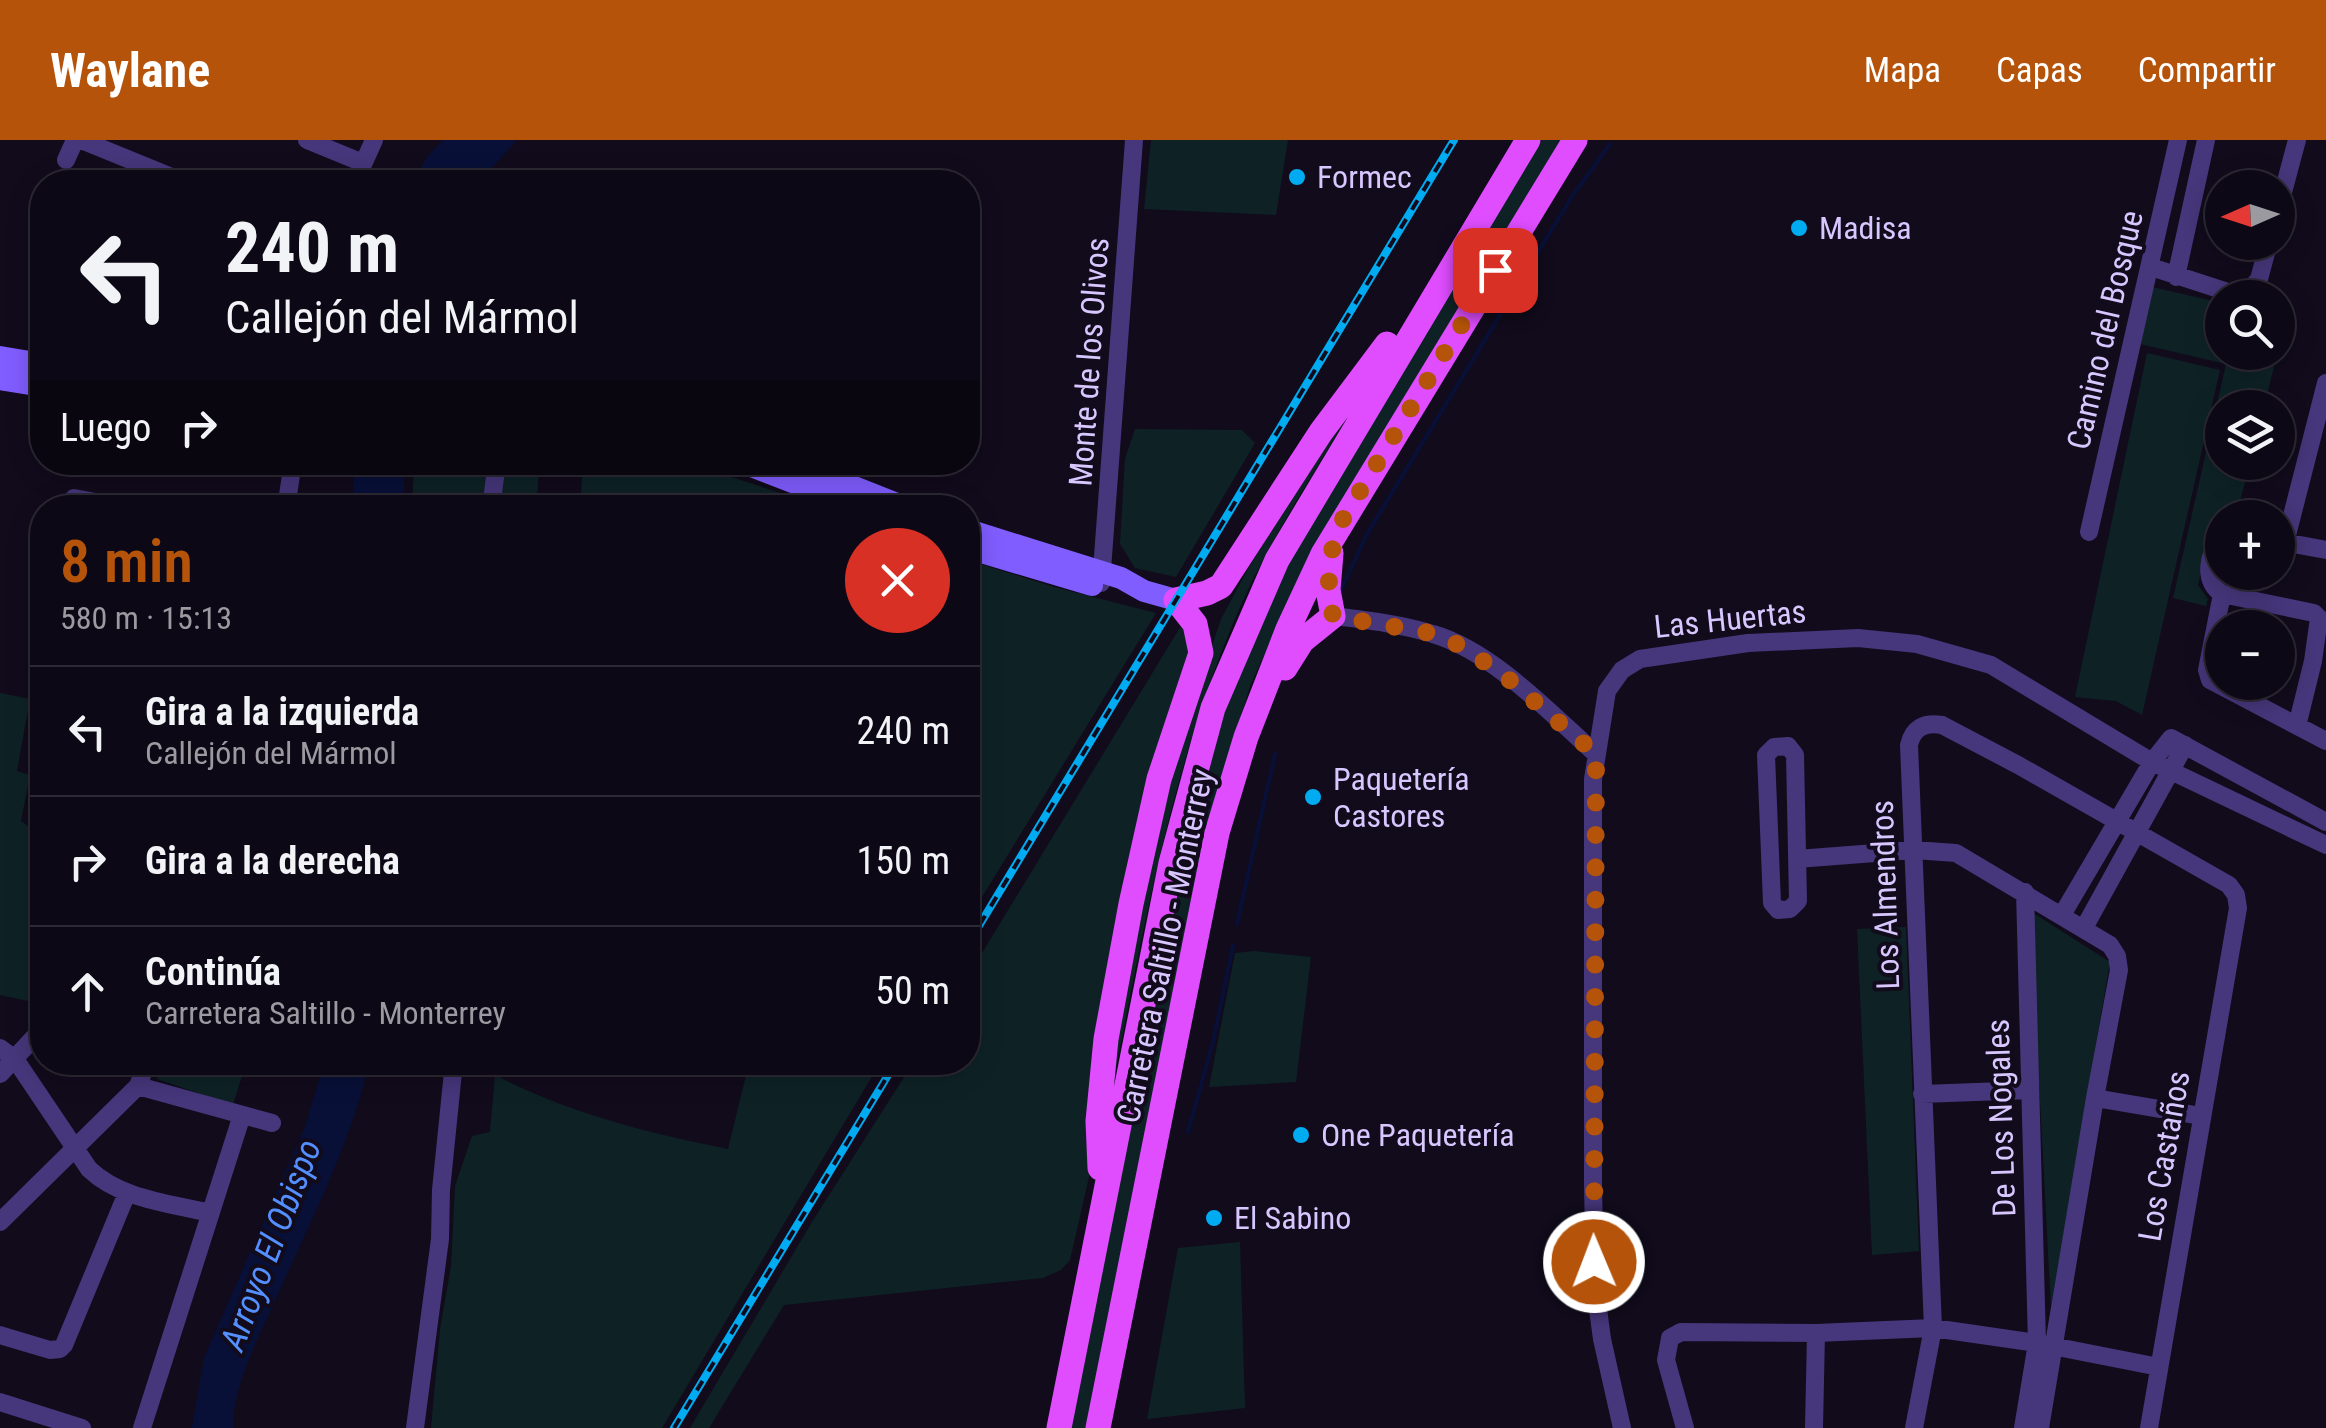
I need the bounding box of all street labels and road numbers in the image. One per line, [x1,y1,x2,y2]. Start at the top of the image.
street label: Camino del Bosque [2059,207,2151,453]
street label: Monte de los Olivos [1061,236,1117,488]
street label: Las Huertas [1652,592,1808,646]
street label: Carretera Saltillo - Monterrey [1109,766,1221,1126]
street label: Los Almendros [1863,800,1907,990]
street label: De Los Nogales [1979,1019,2023,1217]
street label: Los Castaños [2130,1068,2198,1244]

